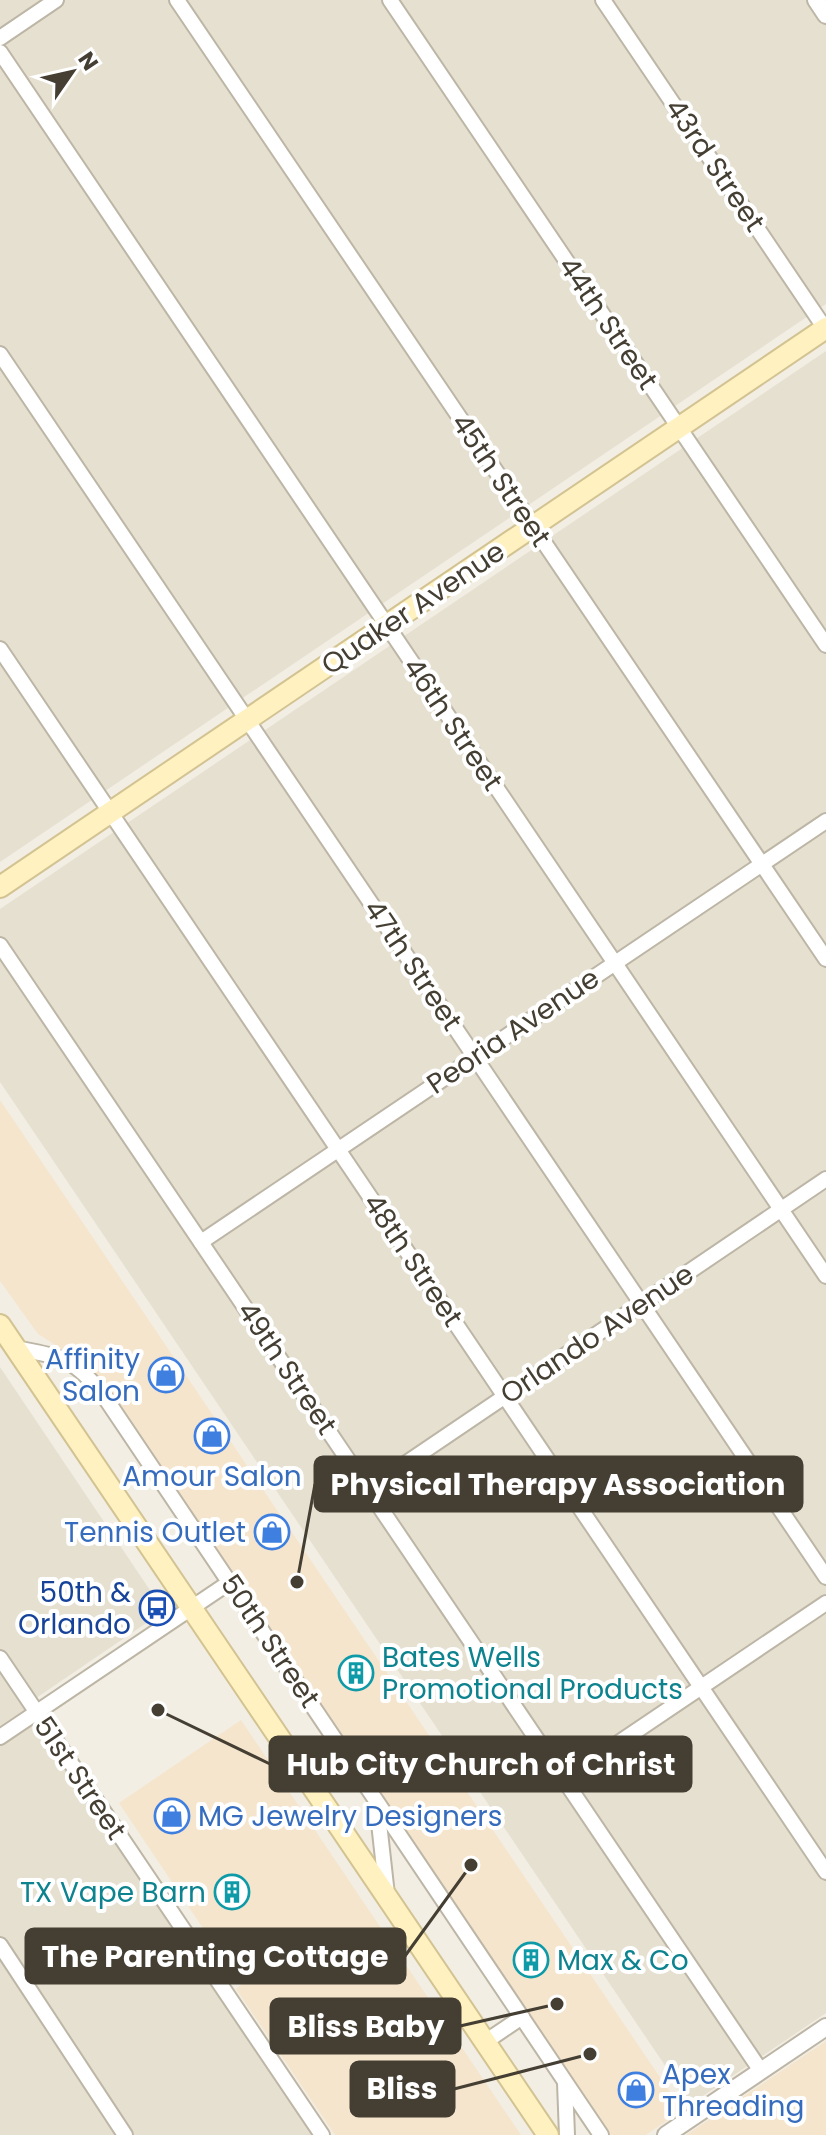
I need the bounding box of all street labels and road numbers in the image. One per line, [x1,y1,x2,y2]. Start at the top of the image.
street label: 43rd Street [656,91,774,239]
street label: 44th Street [549,249,667,397]
street label: 45th Street [442,406,560,554]
street label: Quaker Avenue [313,532,513,684]
street label: 46th Street [394,650,512,798]
street label: 47th Street [355,892,471,1038]
street label: Peoria Avenue [419,959,607,1103]
street label: 48th Street [354,1186,472,1334]
street label: Orlando Avenue [493,1255,701,1413]
street label: 49th Street [228,1294,346,1442]
street label: 50th Street [211,1567,329,1715]
street label: 51st Street [24,1709,136,1847]

